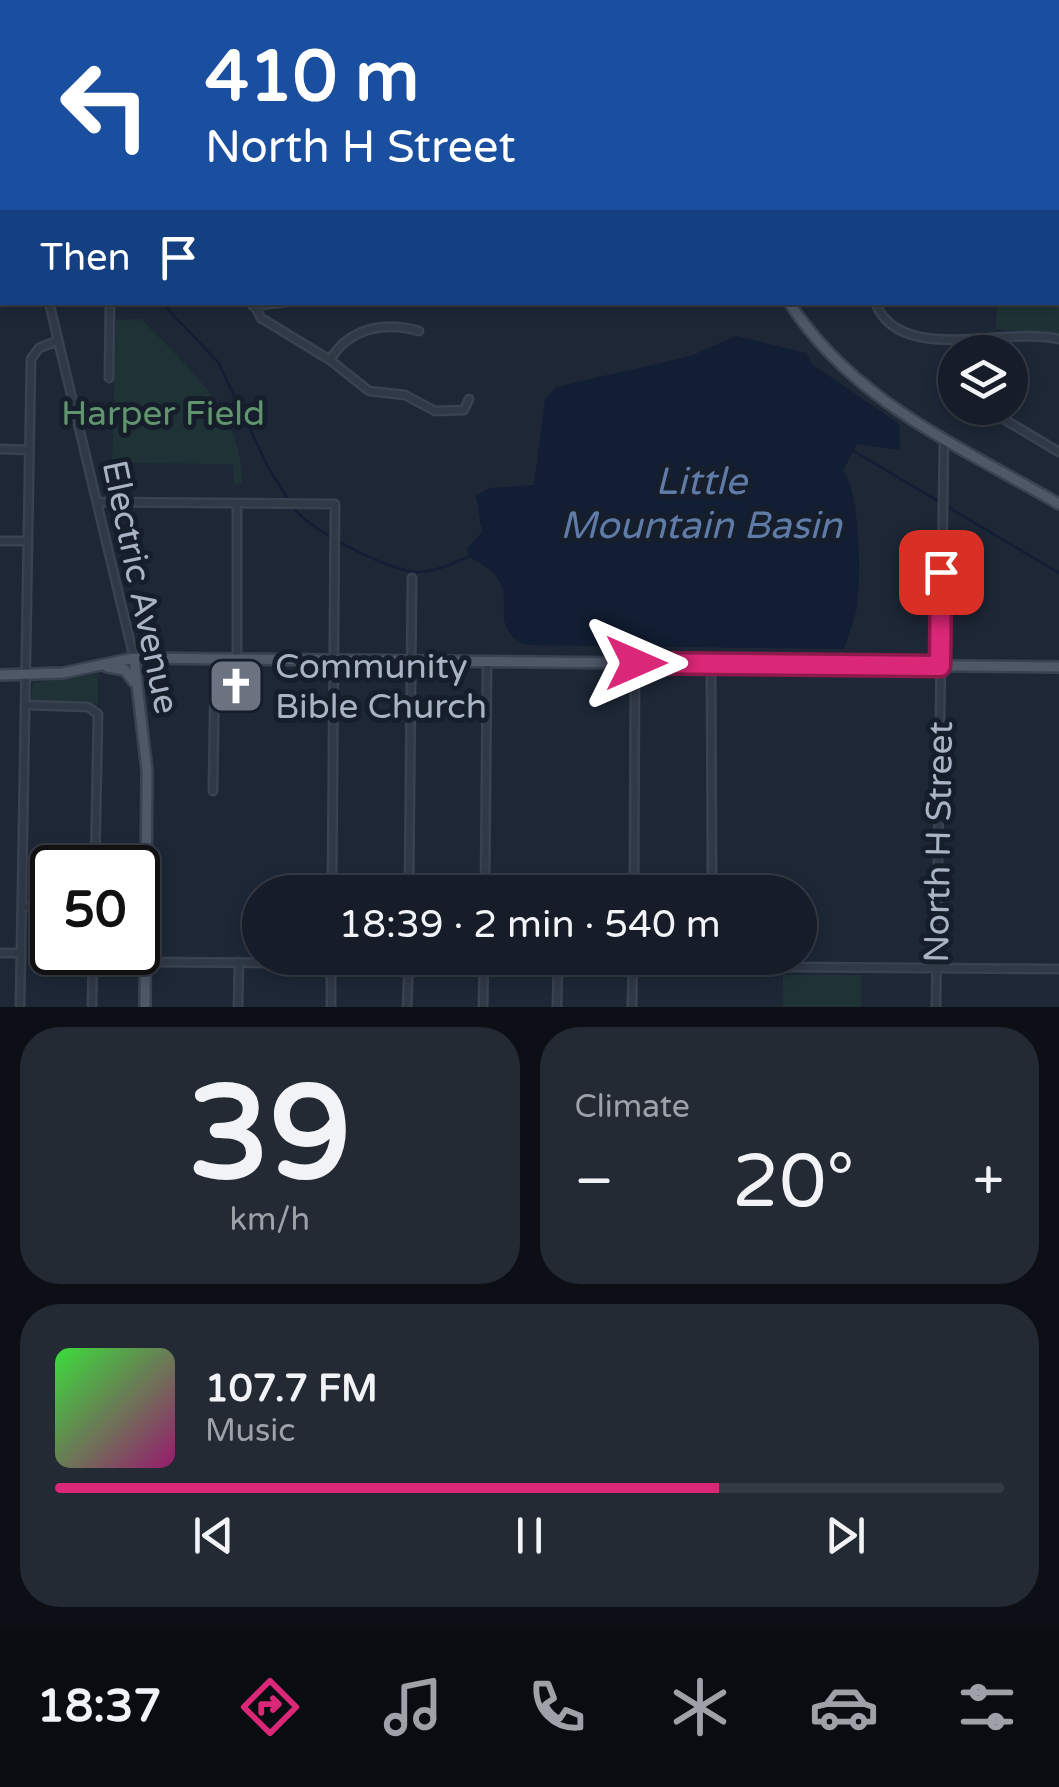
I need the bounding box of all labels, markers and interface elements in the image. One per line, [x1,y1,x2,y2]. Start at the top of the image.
text: 410 m [205,36,419,120]
icon: left [40,40,170,170]
text: North H Street [205,121,516,175]
icon: arrive [151,230,206,285]
text: Then [40,235,131,281]
map controls [938,335,1028,425]
button: layers [938,335,1028,425]
park label: Harper Field [61,393,265,435]
street label: Electric Avenue [93,457,187,718]
water label: Little Mountain Basin [560,459,843,549]
pin [899,530,984,615]
icon: arrive [914,545,969,600]
position arrow [584,611,688,715]
place label: Community Bible Church [275,646,487,728]
church icon: Community Bible Church [206,656,266,716]
street label: North H Street [916,721,962,963]
speed limit sign: 50 [30,845,160,975]
text: 18:39 · 2 min · 540 m [338,902,721,948]
text: 39 [188,1058,351,1214]
text: Climate [575,1088,690,1126]
text: 20° [732,1137,855,1227]
text: − [575,1149,614,1215]
text: + [973,1149,1004,1215]
text: km/h [230,1201,310,1239]
text: 107.7 FM [205,1366,378,1412]
text: Music [205,1412,295,1450]
icon: previous [186,1508,241,1563]
icon: pause [502,1508,557,1563]
icon: next [818,1508,873,1563]
icon: directions [235,1672,305,1742]
icon: music [378,1672,448,1742]
icon: phone [522,1672,592,1742]
icon: climate [665,1672,735,1742]
icon: car [809,1672,879,1742]
icon: filters [952,1672,1022,1742]
text: 18:37 [37,1680,161,1734]

